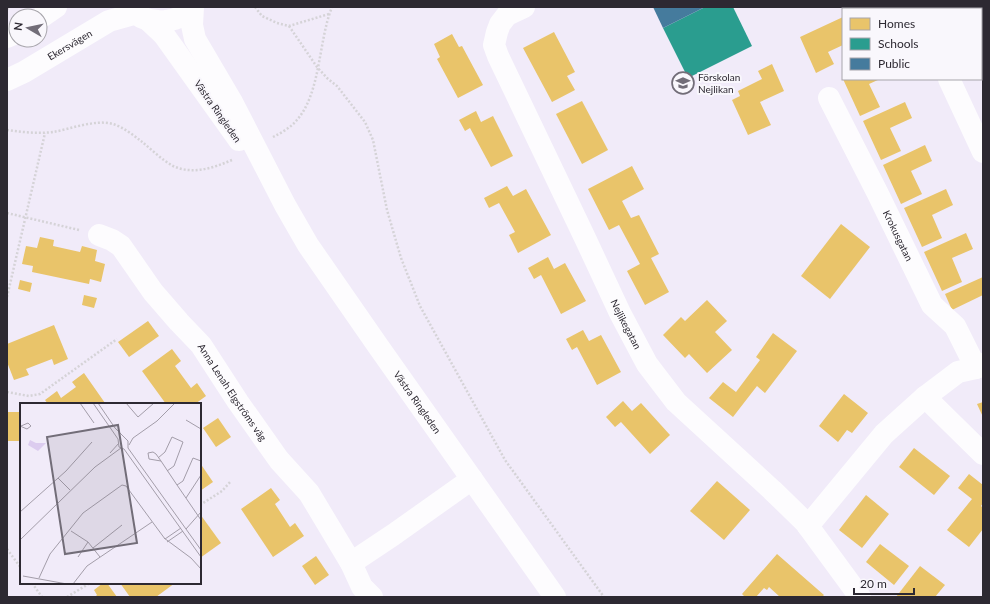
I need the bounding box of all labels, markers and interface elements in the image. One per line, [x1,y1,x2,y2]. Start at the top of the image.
north arrow [8,8,48,48]
legend [842,8,982,80]
text: Homes [878,16,915,31]
text: N [11,21,25,32]
street label: Ekersvägen [45,27,94,63]
text: Schools [878,36,919,51]
text: Public [878,56,910,71]
school or university icon: Förskolan Nejlikan [670,70,696,96]
place label: Förskolan Nejlikan [698,71,740,95]
street label: Västra Ringleden [192,77,244,145]
street label: Krokusgatan [881,208,916,263]
street label: Nejlikegatan [608,297,644,351]
street label: Anna Lenah Elgströms väg [196,341,270,443]
street label: Västra Ringleden [391,369,444,436]
inset map [20,403,201,584]
scale bar [854,570,914,596]
text: 20 m [860,576,887,591]

